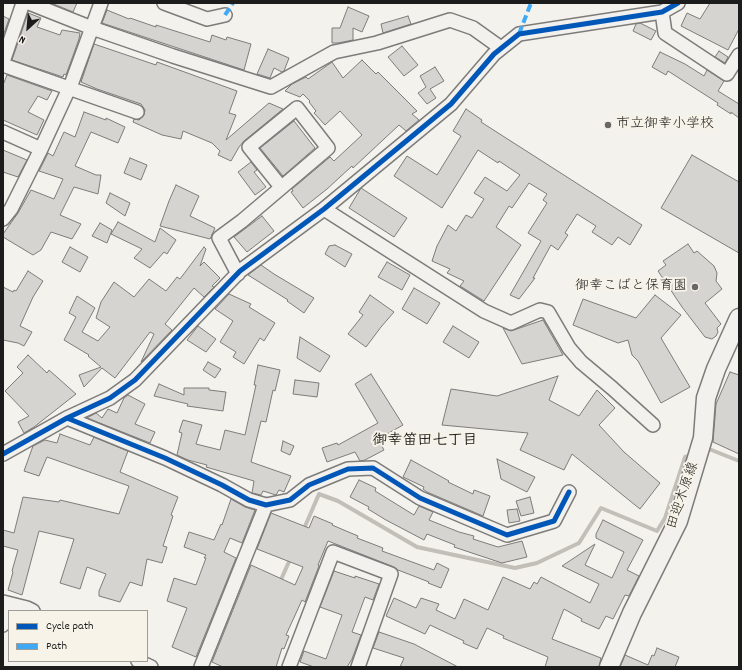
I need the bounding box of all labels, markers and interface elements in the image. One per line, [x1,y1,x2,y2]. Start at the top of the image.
north arrow [8,8,48,48]
text: N [17,30,29,47]
place label: 市立御幸小学校 [616,117,714,133]
marker: 市立御幸小学校 [603,120,613,130]
place label: 御幸こばと保育園 [575,279,687,295]
marker: 御幸こばと保育園 [690,282,700,292]
district label: 御幸笛田七丁目 [373,433,477,451]
street label: 田迎木原線 [665,460,703,532]
legend [8,610,148,662]
text: Cycle path [46,618,94,635]
text: Path [46,638,67,655]

